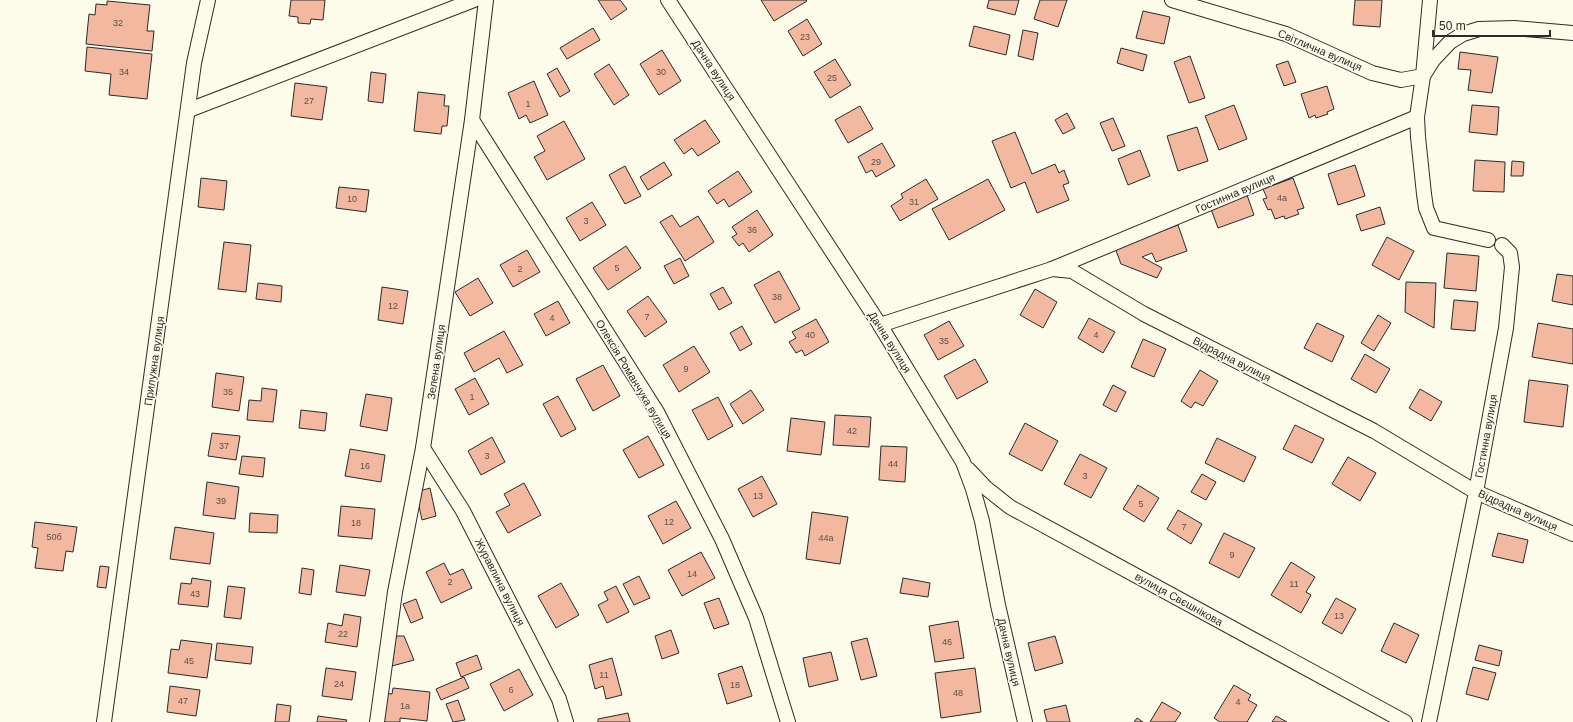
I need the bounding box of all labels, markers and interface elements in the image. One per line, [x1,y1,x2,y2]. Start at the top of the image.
scale bar [1433,12,1550,38]
house number: 32 [113,18,123,28]
text: 50 m [1439,19,1466,33]
street label: Світлична вулиця [1276,27,1364,73]
house number: 23 [800,32,810,42]
street label: Дачна вулиця [690,37,738,103]
house number: 34 [119,67,129,77]
house number: 30 [656,67,666,77]
house number: 25 [827,73,837,83]
house number: 27 [304,96,314,106]
house number: 1 [525,99,531,109]
house number: 29 [871,157,881,167]
street label: Гостинна вулиця [1194,171,1277,215]
house number: 4а [1277,193,1287,203]
house number: 10 [347,194,357,204]
house number: 31 [909,197,919,207]
house number: 3 [583,216,589,226]
house number: 36 [747,225,757,235]
house number: 5 [614,263,620,273]
house number: 2 [517,264,523,274]
house number: 38 [772,292,782,302]
house number: 12 [388,301,398,311]
street label: Дачна вулиця [866,309,914,375]
house number: 7 [644,312,650,322]
house number: 4 [549,313,555,323]
street label: Прилужна вулиця [142,315,166,407]
street label: Олексія Романчука вулиця [594,317,674,441]
street label: Зелена вулиця [425,324,447,400]
house number: 40 [805,330,815,340]
house number: 4 [1093,330,1099,340]
street label: Відрадна вулиця [1191,334,1273,384]
house number: 35 [939,336,949,346]
house number: 9 [683,364,689,374]
house number: 35 [223,387,233,397]
house number: 1 [469,392,475,402]
street label: Гостинна вулиця [1473,393,1499,479]
house number: 42 [847,426,857,436]
house number: 37 [219,441,229,451]
house number: 3 [484,451,490,461]
house number: 44 [888,459,898,469]
house number: 16 [360,461,370,471]
house number: 3 [1082,471,1088,481]
street label: Відрадна вулиця [1476,487,1560,533]
house number: 13 [753,491,763,501]
house number: 39 [216,496,226,506]
house number: 5 [1138,499,1144,509]
house number: 12 [664,517,674,527]
house number: 18 [351,518,361,528]
house number: 7 [1181,522,1187,532]
house number: 50б [46,532,62,542]
house number: 44а [818,533,834,543]
street label: Журавлина вулиця [473,536,527,628]
house number: 9 [1229,550,1235,560]
house number: 14 [687,569,697,579]
street label: вулиця Свєшнікова [1133,570,1226,629]
house number: 2 [447,577,453,587]
house number: 11 [1289,579,1299,589]
house number: 43 [190,589,200,599]
house number: 13 [1334,611,1344,621]
street label: Дачна вулиця [995,617,1023,687]
house number: 22 [338,629,348,639]
house number: 46 [942,637,952,647]
house number: 45 [184,656,194,666]
house number: 11 [599,670,609,680]
house number: 24 [334,679,344,689]
house number: 18 [730,680,740,690]
house number: 6 [508,685,514,695]
house number: 48 [953,688,963,698]
house number: 47 [178,696,188,706]
house number: 4 [1235,697,1241,707]
house number: 1а [400,701,410,711]

